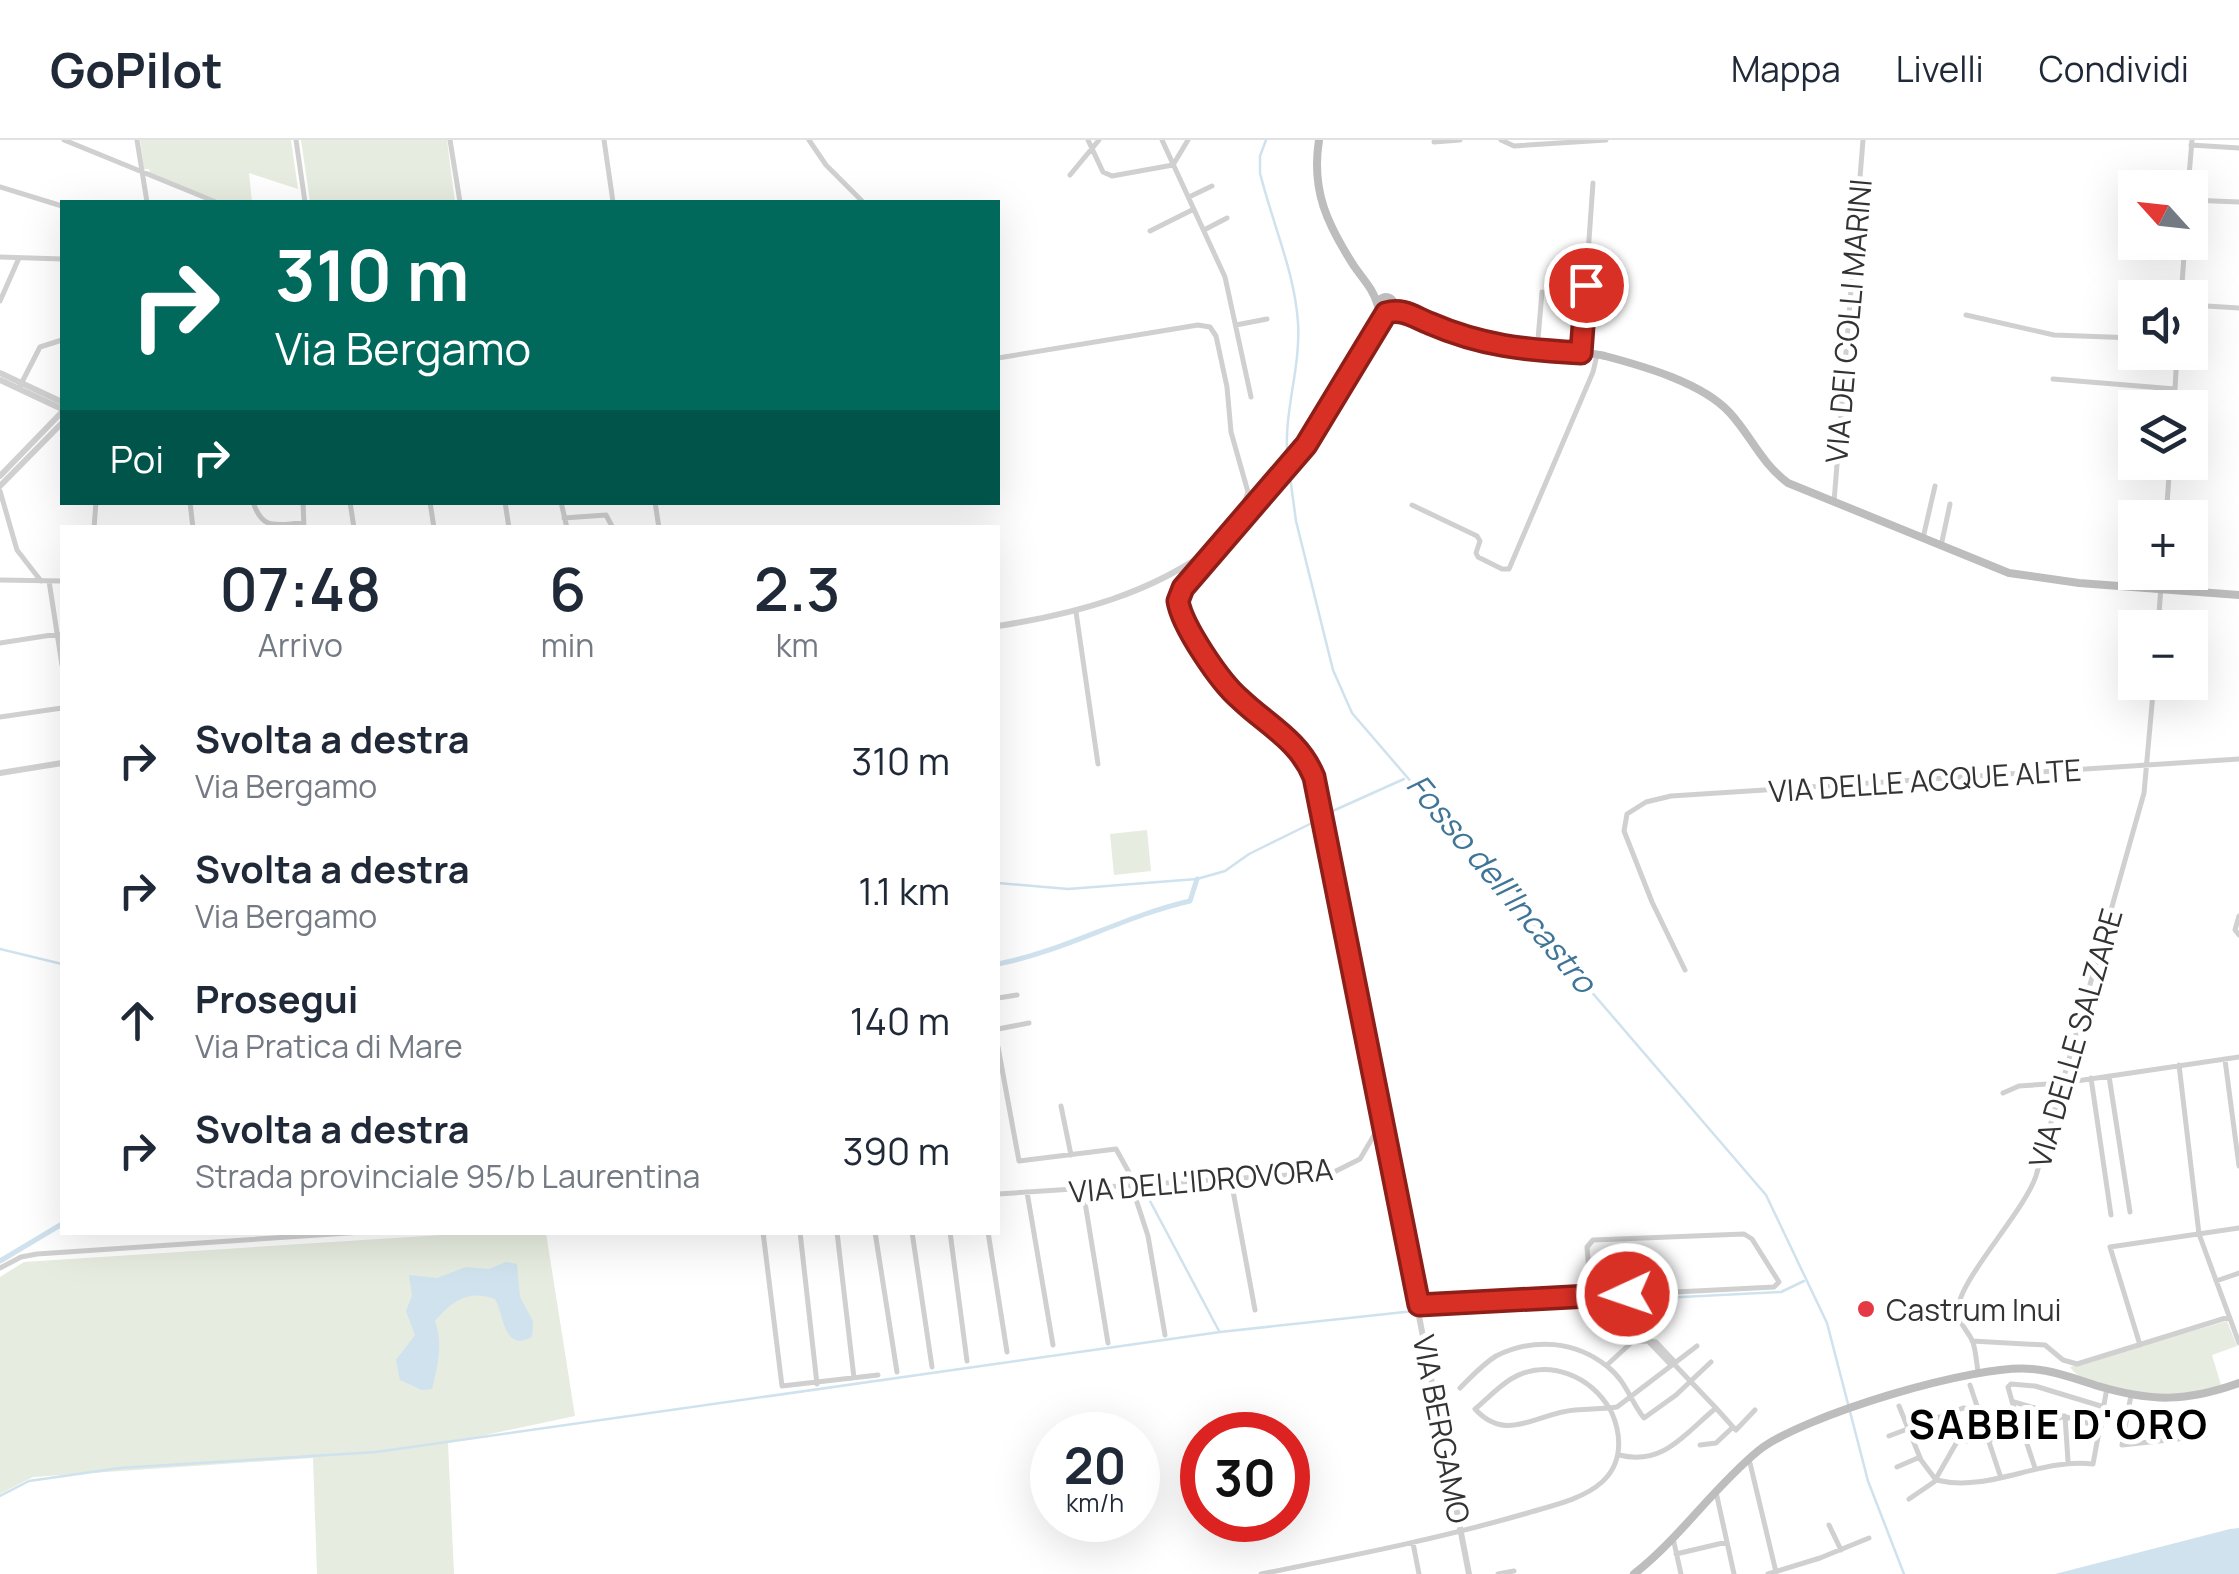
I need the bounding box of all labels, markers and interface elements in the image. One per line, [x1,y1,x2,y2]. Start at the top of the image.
text: GoPilot [50,37,223,102]
text: Mappa [1731,45,1841,93]
text: Livelli [1896,45,1984,93]
text: Condividi [2039,45,2189,93]
north arrow [2118,170,2208,260]
map controls [2118,170,2208,700]
street label: VIA DEI COLLI MARINI [1815,177,1881,465]
text: 310 m [275,226,469,322]
icon: right [110,240,240,370]
pin [1544,243,1629,328]
icon: arrive [1559,258,1614,313]
button: sound [2118,280,2208,370]
text: Via Bergamo [275,317,531,379]
button: layers [2118,390,2208,480]
icon: right [184,430,239,485]
text: Poi [110,432,164,484]
button: + [2118,500,2208,590]
text: 07:48 [219,547,381,629]
text: 6 [549,547,586,629]
text: 2.3 [754,547,841,629]
button: − [2118,610,2208,700]
text: Arrivo [258,623,343,667]
text: min [541,623,594,667]
text: km [776,623,819,667]
text: Svolta a destra [195,712,470,764]
icon: right [110,733,165,788]
text: 310 m [851,734,950,786]
street label: VIA DELLE ACQUE ALTE [1767,749,2083,811]
text: Via Bergamo [195,764,377,808]
water label: Fosso dell'Incastro [1397,764,1608,1003]
text: Svolta a destra [195,842,470,894]
icon: right [110,863,165,918]
text: 1.1 km [858,864,950,916]
text: Via Bergamo [195,894,377,938]
street label: VIA DELLE SALZARE [2018,904,2132,1172]
text: Prosegui [195,972,358,1024]
icon: ahead [110,993,165,1048]
text: 140 m [850,994,950,1046]
text: Via Pratica di Mare [195,1024,463,1068]
text: Svolta a destra [195,1102,470,1154]
icon: right [110,1123,165,1178]
text: 390 m [842,1124,950,1176]
street label: VIA DELL'IDROVORA [1067,1148,1335,1212]
text: Strada provinciale 95/b Laurentina [195,1154,700,1198]
position arrow [1575,1242,1679,1346]
place label: Castrum Inui [1886,1289,2062,1330]
marker: Castrum Inui [1855,1298,1877,1320]
street label: VIA BERGAMO [1404,1331,1480,1527]
district label: SABBIE D'ORO [1908,1396,2210,1451]
speed limit sign: 30 [1180,1412,1310,1542]
text: 20 [1064,1431,1126,1499]
text: km/h [1066,1485,1124,1520]

